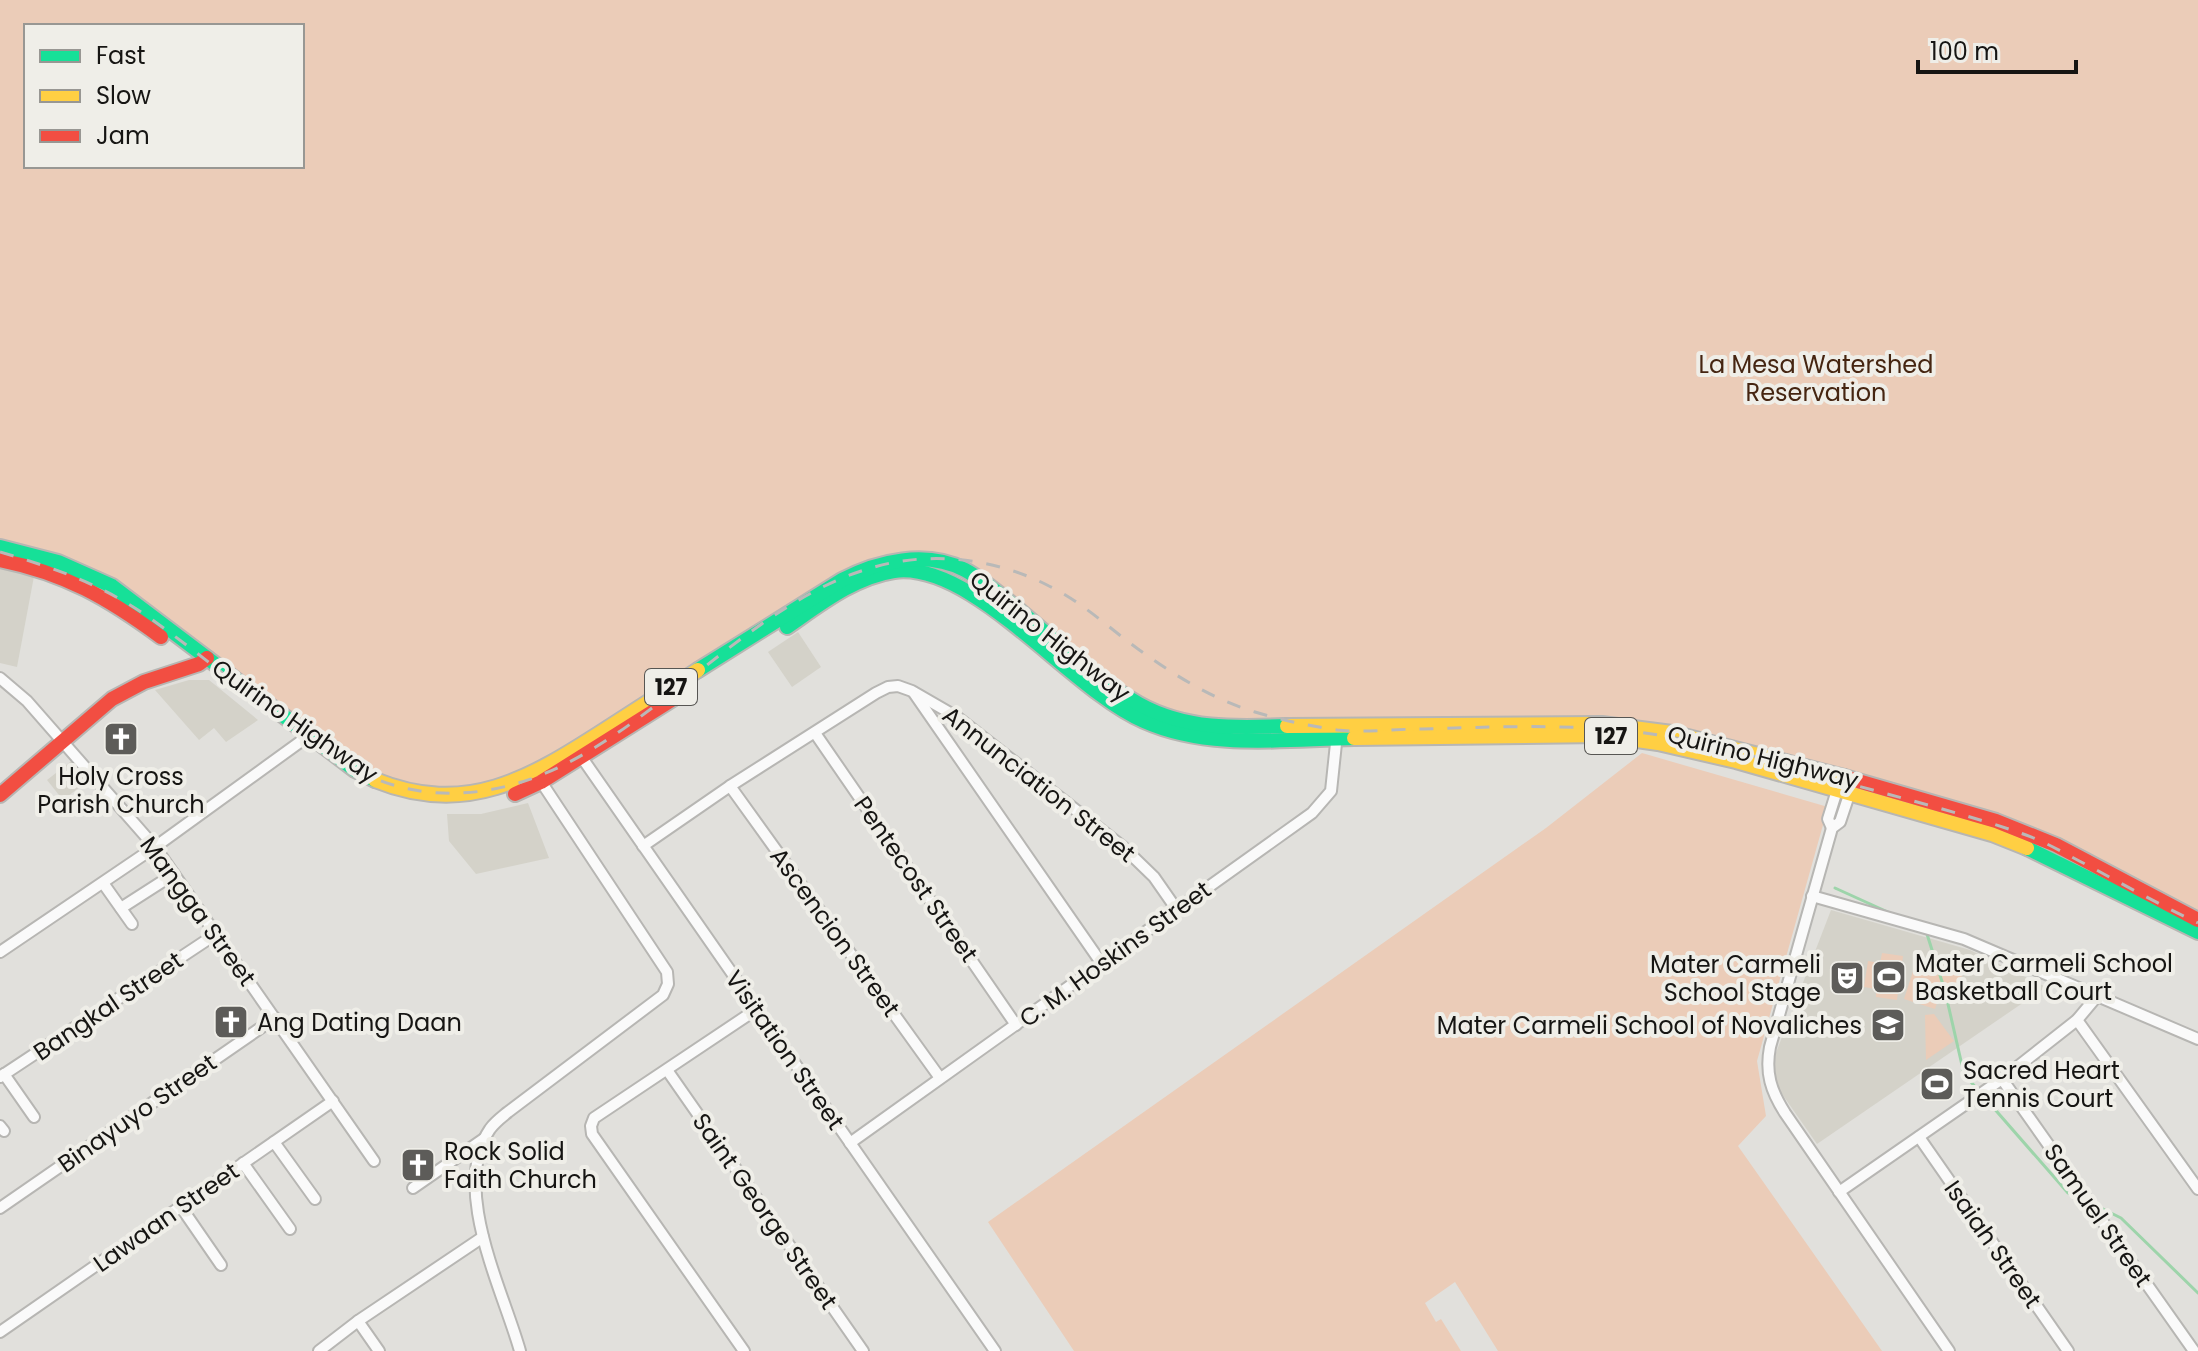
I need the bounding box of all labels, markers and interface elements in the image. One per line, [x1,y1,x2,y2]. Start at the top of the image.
legend [24,24,304,168]
scale bar [1918,24,2076,74]
text: 100 m [1930,35,1999,68]
text: Fast [96,39,146,72]
text: Slow [96,79,151,112]
text: Jam [96,119,150,152]
park label: La Mesa Watershed Reservation [1699,348,1933,409]
street label: Quirino Highway [963,563,1138,710]
street label: Quirino Highway [205,651,385,791]
road number: 127 [645,669,697,705]
street label: Annunciation Street [936,698,1142,870]
street label: Quirino Highway [1664,717,1862,797]
road number: 127 [1585,718,1637,754]
church icon: Holy Cross Parish Church [102,720,140,758]
place label: Holy Cross Parish Church [37,760,205,821]
street label: Pentecost Street [846,789,986,969]
street label: Mangga Street [132,829,264,993]
street label: Ascencion Street [762,841,908,1023]
street label: C. M. Hoskins Street [1012,873,1218,1035]
street label: Bangkal Street [27,944,189,1068]
place label: Mater Carmeli School Basketball Court [1915,947,2173,1008]
place label: Mater Carmeli School Stage [1650,948,1821,1009]
sports icon: Mater Carmeli School Basketball Court [1870,958,1908,996]
theatre icon: Mater Carmeli School Stage [1828,959,1866,997]
street label: Visitation Street [718,964,852,1136]
church icon: Ang Dating Daan [212,1003,250,1041]
place label: Ang Dating Daan [257,1006,462,1039]
school or university icon: Mater Carmeli School of Novaliches [1869,1006,1907,1044]
place label: Mater Carmeli School of Novaliches [1437,1009,1862,1042]
street label: Binayuyo Street [51,1046,223,1180]
place label: Sacred Heart Tennis Court [1963,1054,2120,1115]
sports icon: Sacred Heart Tennis Court [1918,1065,1956,1103]
street label: Saint George Street [685,1106,845,1316]
place label: Rock Solid Faith Church [444,1135,597,1196]
street label: Samuel Street [2036,1137,2160,1293]
church icon: Rock Solid Faith Church [399,1146,437,1184]
street label: Lawaan Street [87,1155,245,1279]
street label: Isaiah Street [1937,1174,2049,1314]

